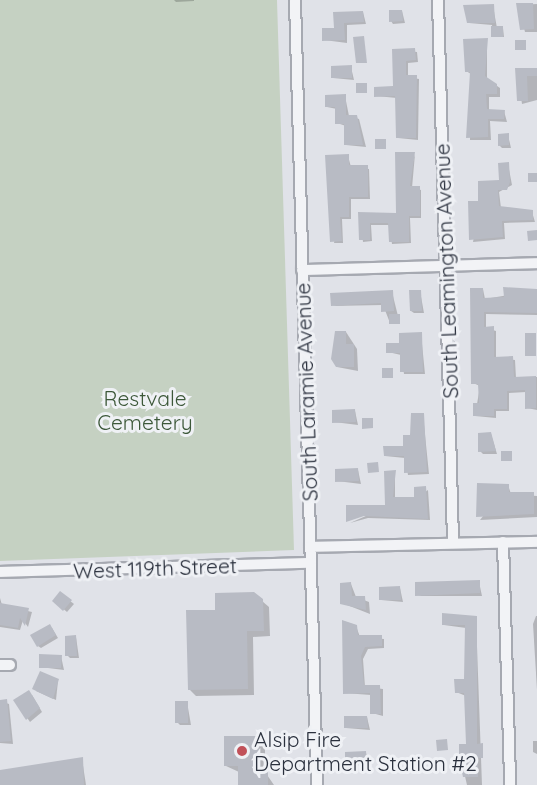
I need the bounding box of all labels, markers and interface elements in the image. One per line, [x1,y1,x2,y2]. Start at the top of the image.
street label: South Leamington Avenue [429,143,463,399]
street label: South Laramie Avenue [290,282,322,502]
park label: Restvale Cemetery [97,385,193,435]
street label: West 119th Street [73,553,237,583]
place label: Alsip Fire Department Station #2 [254,726,477,776]
marker: Alsip Fire Department Station #2 [235,744,249,758]

